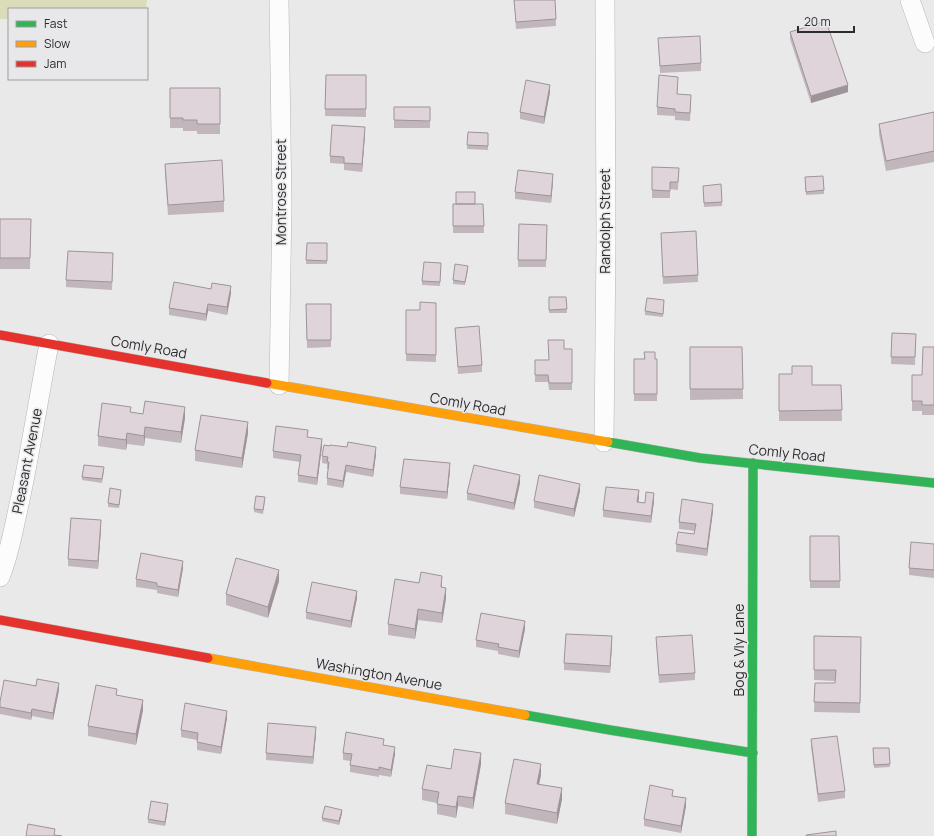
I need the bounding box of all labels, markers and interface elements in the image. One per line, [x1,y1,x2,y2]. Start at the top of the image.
legend [8,8,148,80]
scale bar [798,8,854,34]
text: 20 m [804,13,831,30]
text: Fast [44,15,68,32]
text: Slow [44,35,70,52]
text: Jam [44,55,66,72]
street label: Montrose Street [271,138,290,245]
street label: Randolph Street [595,168,614,274]
street label: Comly Road [110,330,189,363]
street label: Comly Road [429,387,508,420]
street label: Pleasant Avenue [7,406,46,515]
street label: Comly Road [748,439,826,466]
street label: Bog & Vly Lane [729,604,748,696]
street label: Washington Avenue [314,653,444,694]

